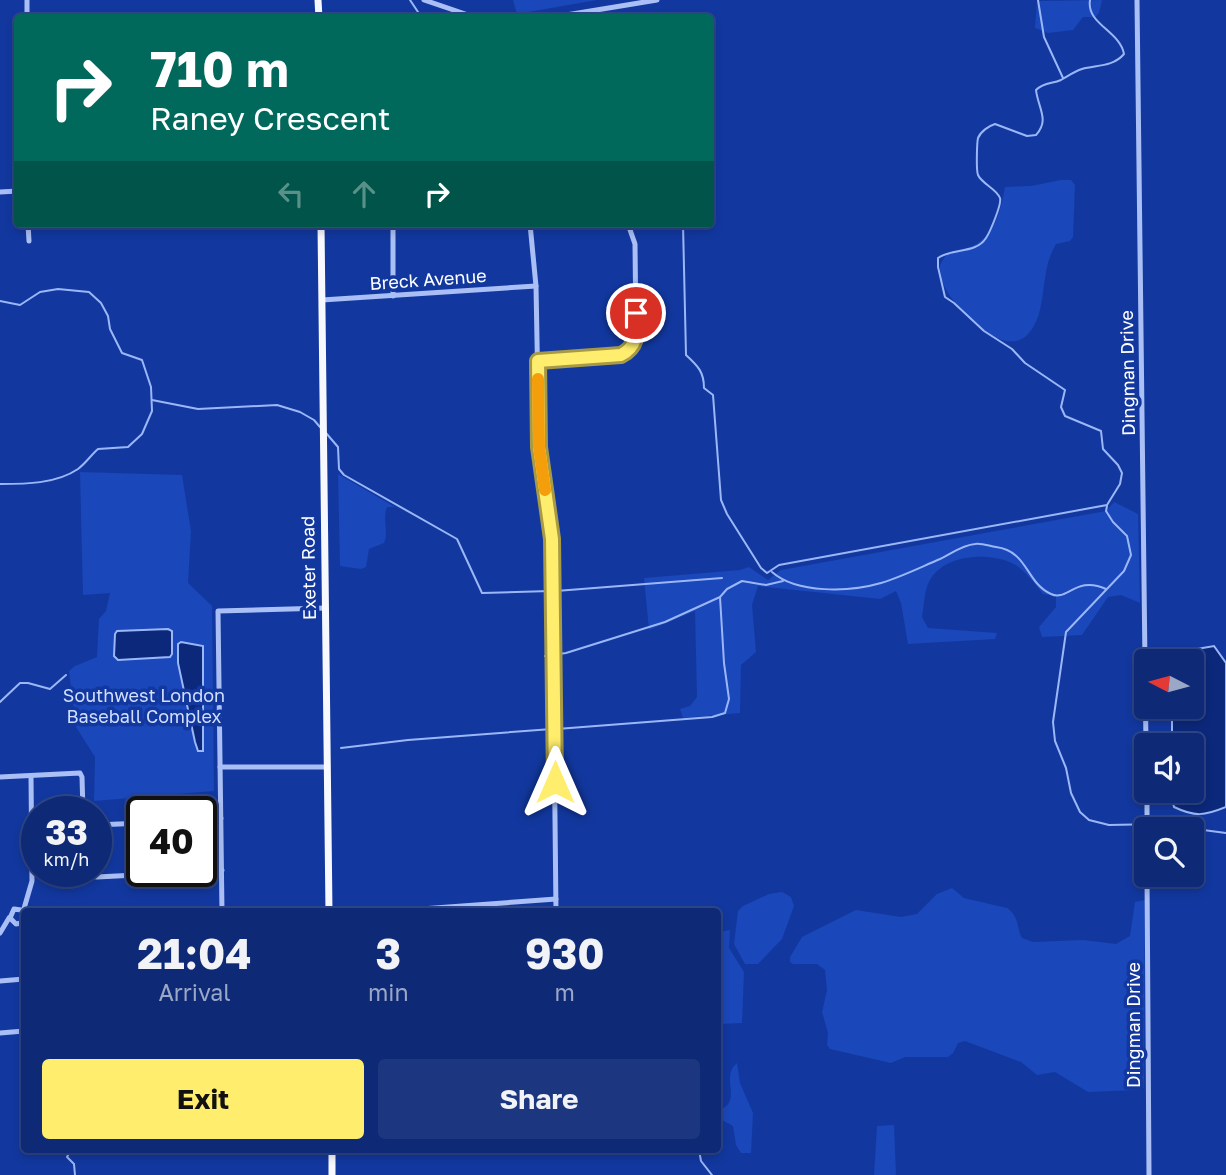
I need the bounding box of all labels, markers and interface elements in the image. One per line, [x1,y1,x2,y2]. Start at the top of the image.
text: 710 m [150,39,289,98]
icon: right [35,42,126,133]
text: Raney Crescent [150,99,391,137]
icon: left [272,175,310,213]
icon: ahead [345,175,383,213]
icon: right [418,175,456,213]
street label: Breck Avenue [369,264,487,294]
pin [606,283,666,343]
icon: arrive [617,294,655,332]
street label: Dingman Drive [1115,310,1139,436]
street label: Exeter Road [296,516,320,620]
north arrow [1134,649,1204,719]
map controls [1134,649,1204,887]
park label: Southwest London Baseball Complex [63,684,225,727]
button: sound [1134,733,1204,803]
position arrow [518,745,592,819]
speed limit sign: 40 [126,796,217,887]
text: 33 [45,811,88,853]
button: search [1134,817,1204,887]
text: km/h [44,848,89,870]
text: 21:04 [137,928,252,978]
text: 3 [375,928,401,978]
text: 930 [525,928,605,978]
street label: Dingman Drive [1122,962,1144,1088]
text: Arrival [158,978,231,1006]
text: min [368,978,409,1006]
text: m [555,978,575,1006]
button: Exit [42,1059,364,1139]
button: Share [378,1059,700,1139]

